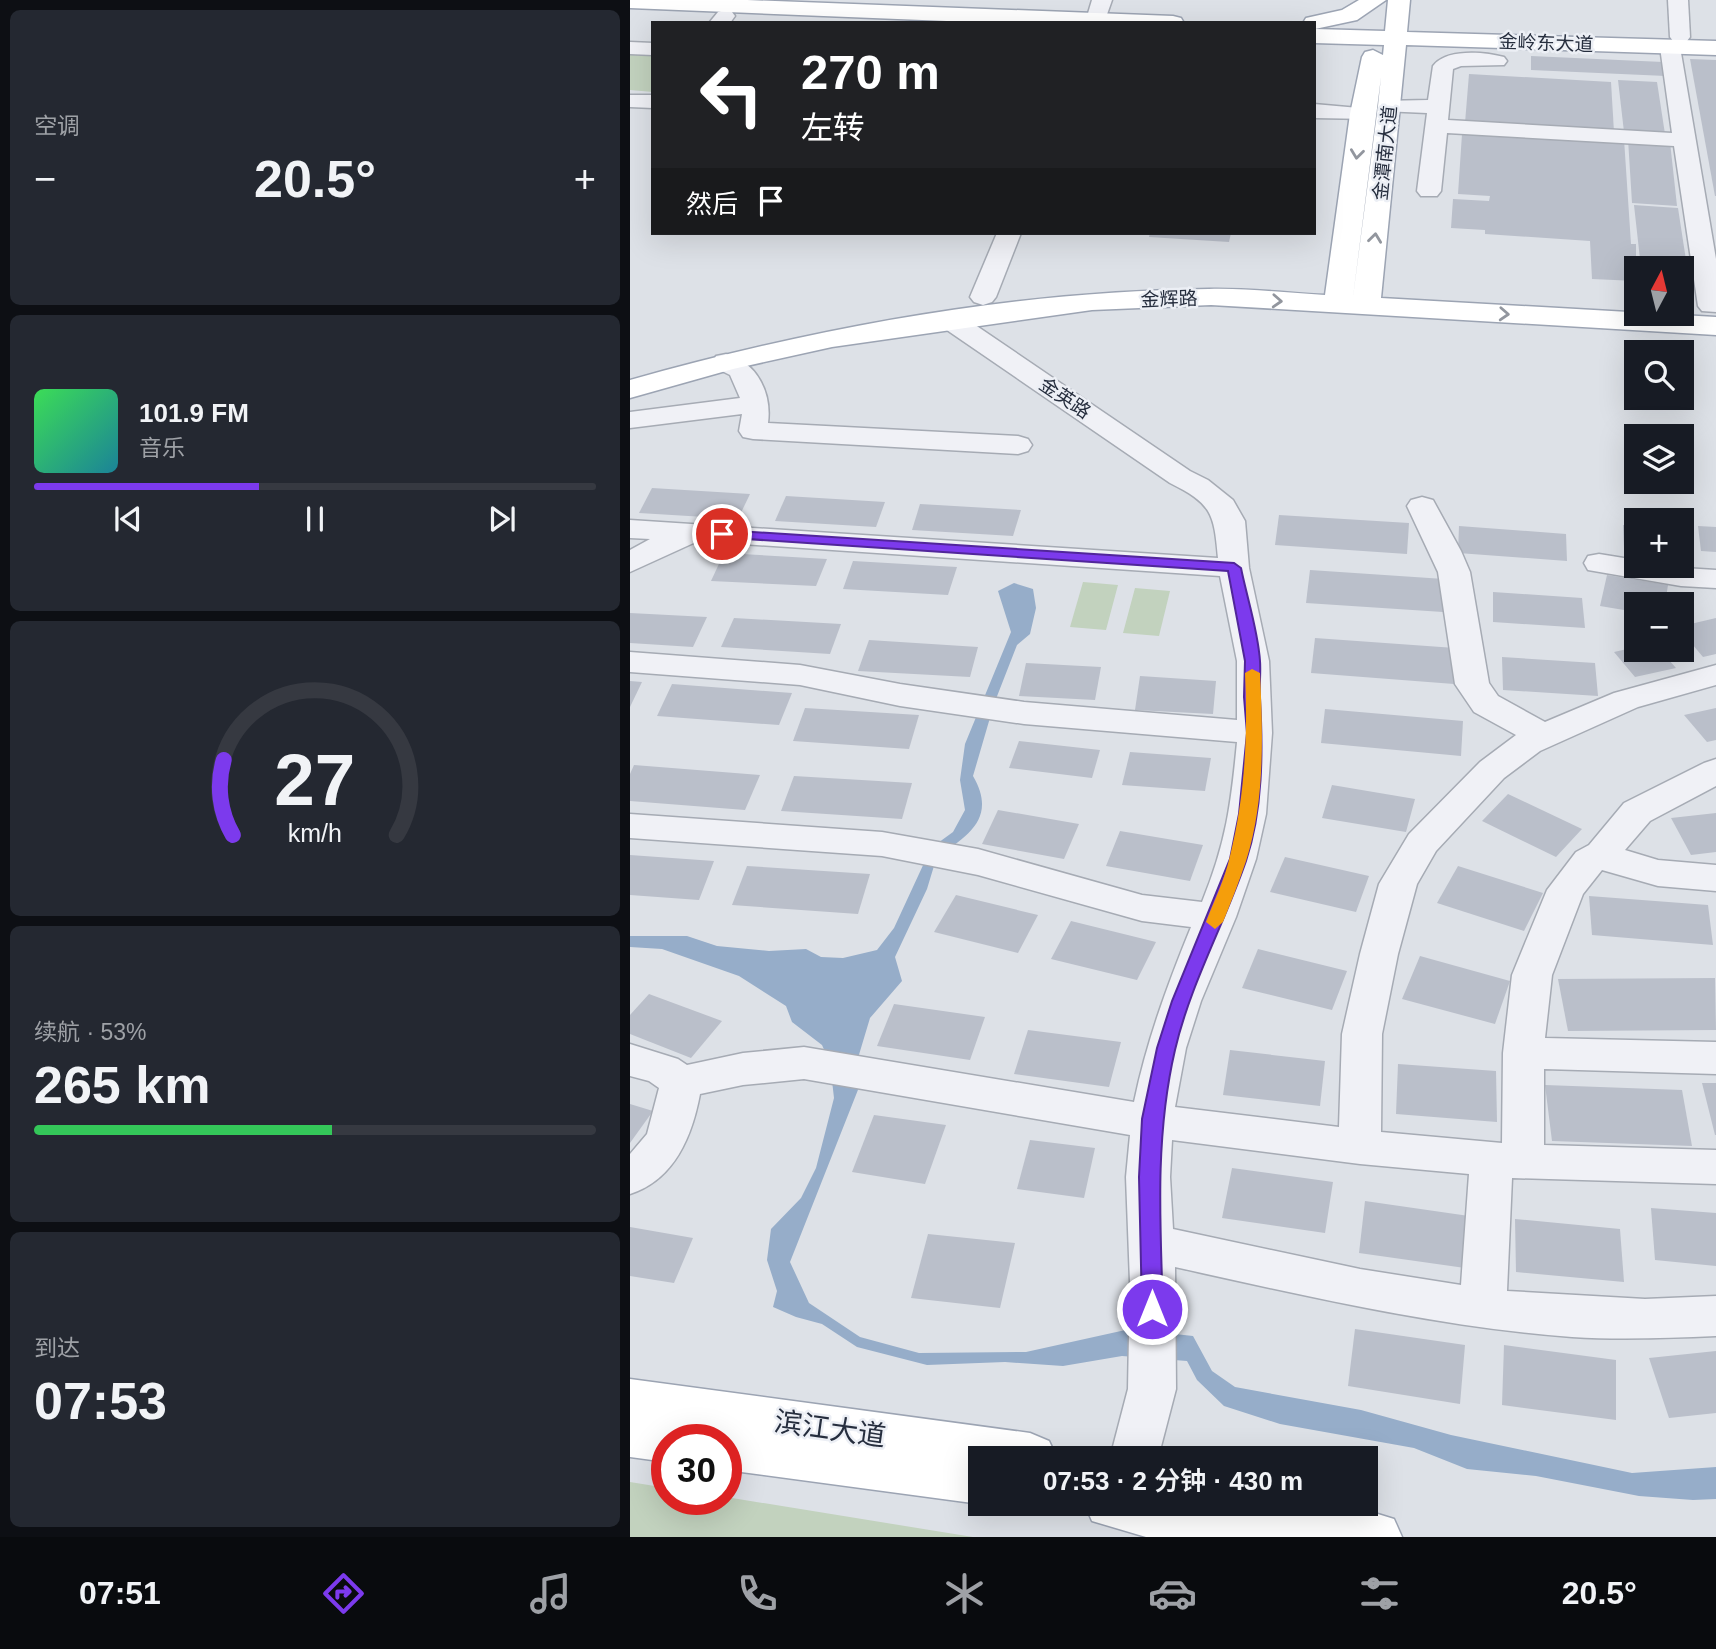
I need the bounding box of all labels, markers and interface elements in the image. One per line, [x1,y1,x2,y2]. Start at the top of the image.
street label: 金岭东大道 [1498,31,1594,55]
text: 270 m [801,45,940,99]
icon: left [686,49,777,140]
street label: 金潭南大道 [1370,105,1400,201]
text: 左转 [801,110,865,146]
text: 空调 [34,113,80,139]
one-way arrow [1350,148,1365,160]
text: 20.5° [254,150,376,208]
text: − [34,158,56,200]
text: + [574,158,596,200]
icon: arrive [752,182,790,220]
text: 然后 [686,189,738,219]
one-way arrow [1367,232,1382,243]
north arrow [1624,256,1694,326]
map controls [1624,256,1694,662]
street label: 金辉路 [1140,288,1198,310]
one-way arrow [1272,293,1283,308]
one-way arrow [1499,306,1510,321]
button: search [1624,340,1694,410]
street label: 金英路 [1035,373,1095,423]
text: 101.9 FM [139,398,249,428]
button: layers [1624,424,1694,494]
text: 音乐 [139,435,185,461]
icon: previous [109,500,147,538]
icon: pause [296,500,334,538]
icon: next [483,500,521,538]
pin [692,504,752,564]
button: + [1624,508,1694,578]
icon: arrive [703,515,741,553]
button: − [1624,592,1694,662]
text: 27 [275,739,355,820]
text: km/h [288,818,342,846]
text: 续航 · 53% [34,1019,146,1045]
text: 265 km [34,1056,210,1114]
position arrow [1115,1272,1189,1346]
text: 到达 [34,1335,80,1361]
text: 07:53 [34,1372,167,1430]
street label: 滨江大道 [772,1406,888,1452]
speed limit sign: 30 [651,1424,742,1515]
text: 07:53 · 2 分钟 · 430 m [1043,1466,1303,1496]
icon: directions [319,1569,368,1618]
icon: music [526,1569,575,1618]
icon: phone [733,1569,782,1618]
icon: climate [940,1569,989,1618]
icon: car [1148,1569,1197,1618]
icon: filters [1355,1569,1404,1618]
text: 07:51 [79,1575,161,1611]
text: 20.5° [1562,1575,1637,1611]

